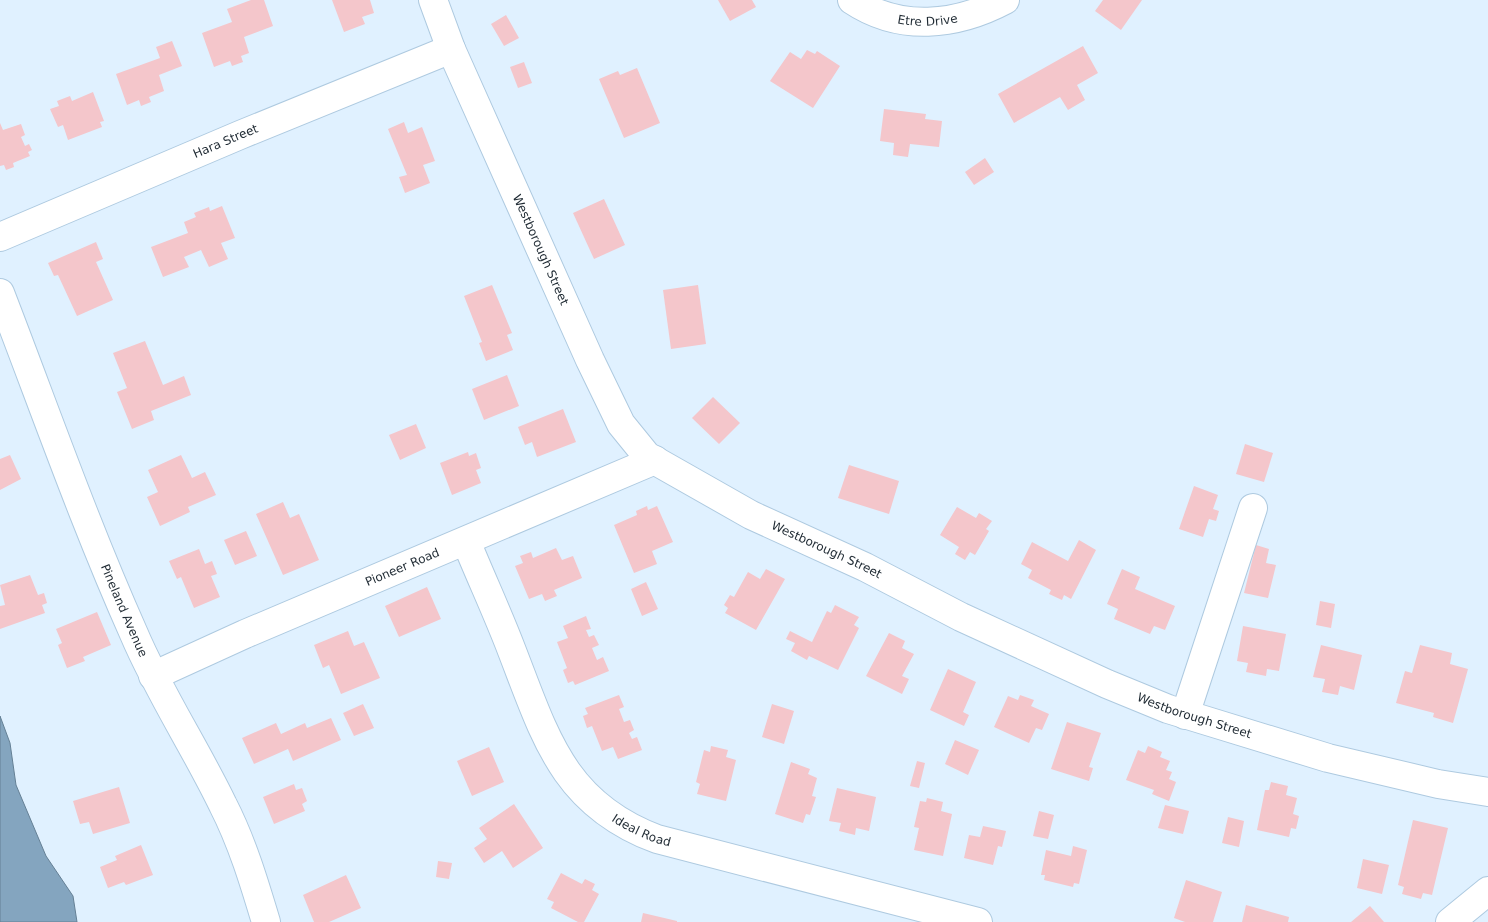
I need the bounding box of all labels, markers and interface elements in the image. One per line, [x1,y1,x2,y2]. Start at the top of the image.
street label: Etre Drive [897,11,959,29]
street label: Hara Street [191,121,260,161]
street label: Westborough Street [510,192,572,307]
street label: Westborough Street [769,518,884,582]
street label: Pioneer Road [363,545,441,589]
street label: Pineland Avenue [98,562,150,659]
street label: Westborough Street [1135,690,1253,741]
street label: Ideal Road [609,811,672,849]

